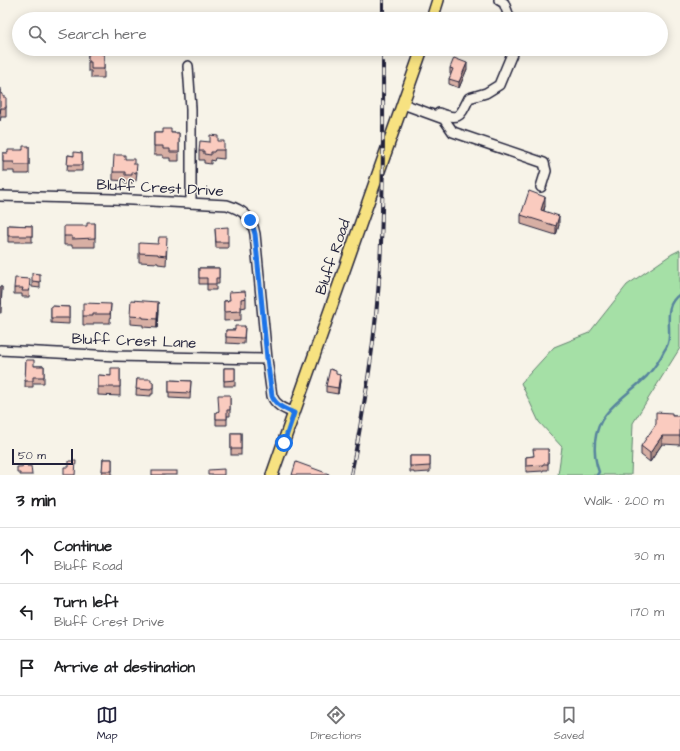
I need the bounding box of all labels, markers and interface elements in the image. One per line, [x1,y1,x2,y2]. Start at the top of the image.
search box [12,12,668,56]
icon: search [26,23,48,45]
text: Search here [58,24,147,45]
street label: Bluff Crest Drive [96,174,224,202]
route end [241,211,259,229]
street label: Bluff Road [310,216,356,298]
street label: Bluff Crest Lane [71,328,197,354]
route start [275,434,293,452]
scale bar [12,447,73,466]
text: 50 m [18,448,46,463]
text: 3 min [16,489,56,513]
text: Walk · 200 m [584,492,664,510]
text: Continue [54,536,112,557]
icon: ahead [16,545,38,567]
text: 30 m [634,547,664,565]
text: Bluff Road [54,557,122,575]
text: Turn left [54,592,118,613]
icon: left [16,601,38,623]
text: 170 m [631,603,664,621]
text: Bluff Crest Drive [54,613,164,631]
icon: arrive [16,657,38,679]
text: Arrive at destination [54,657,195,678]
tab: Map [96,704,118,743]
tab: Directions [310,704,362,743]
tab: Saved [554,704,584,743]

